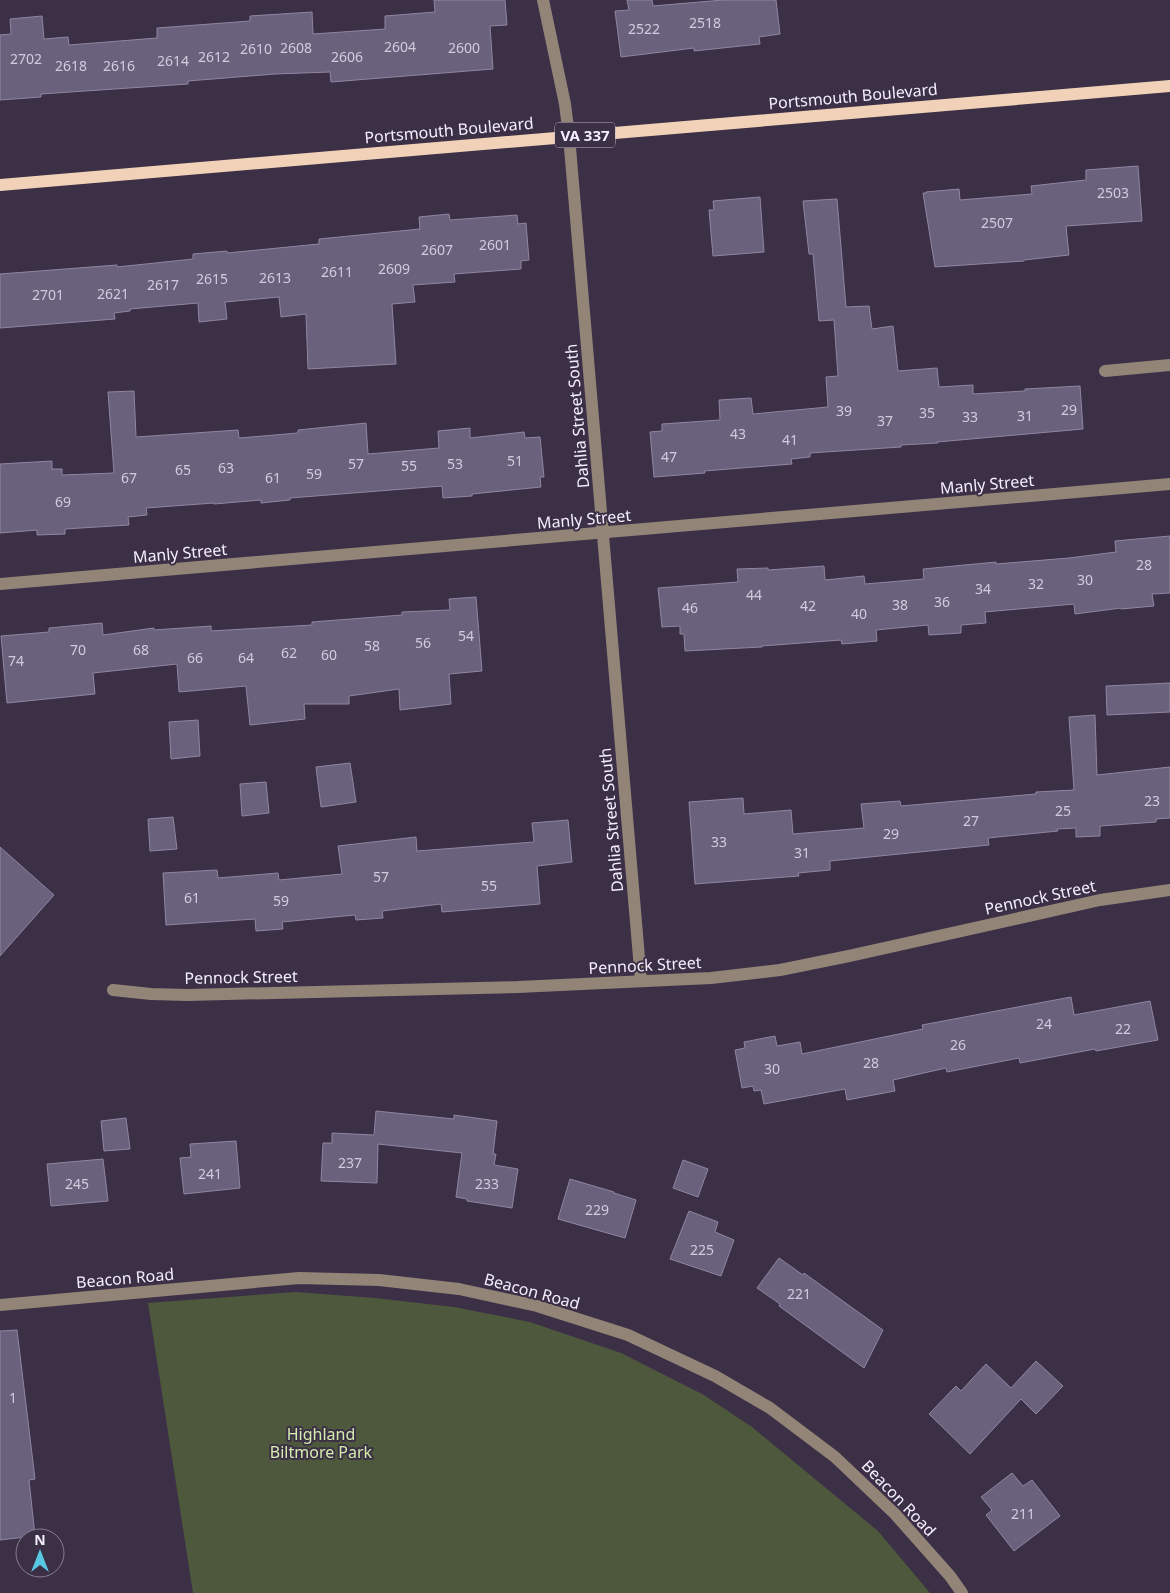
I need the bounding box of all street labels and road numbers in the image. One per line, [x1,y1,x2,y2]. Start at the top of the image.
street label: Portsmouth Boulevard [767,78,939,114]
street label: Portsmouth Boulevard [363,112,535,148]
road number: VA 337 [555,122,615,148]
street label: Dahlia Street South [560,343,594,489]
street label: Manly Street [939,469,1035,499]
street label: Manly Street [536,504,632,534]
street label: Manly Street [132,538,228,568]
street label: Dahlia Street South [594,747,628,893]
street label: Pennock Street [982,874,1098,920]
street label: Pennock Street [588,951,702,979]
street label: Pennock Street [184,965,298,989]
street label: Beacon Road [75,1263,175,1293]
street label: Beacon Road [482,1268,582,1314]
street label: Beacon Road [857,1455,941,1541]

